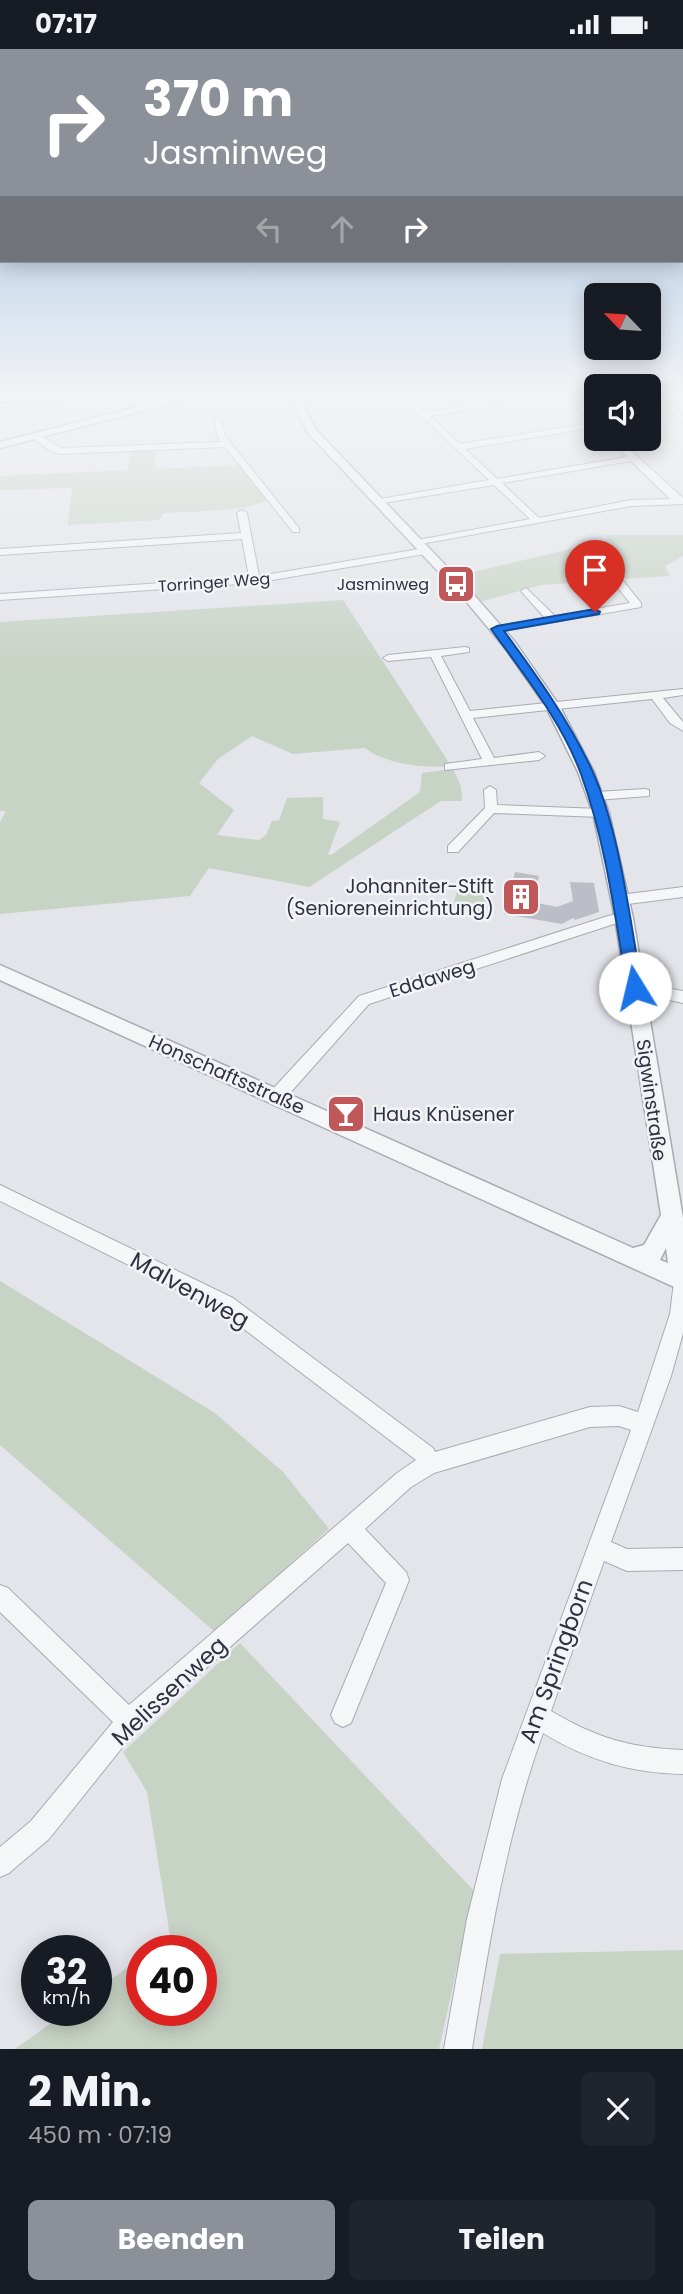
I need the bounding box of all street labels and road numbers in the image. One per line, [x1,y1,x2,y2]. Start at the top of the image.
street label: Torringer Weg [157,567,271,598]
street label: Eddaweg [386,953,478,1004]
street label: Honschaftsstraße [144,1028,309,1121]
street label: Sigwinstraße [630,1037,673,1163]
street label: Malvenweg [125,1244,255,1336]
street label: Am Springborn [511,1574,601,1748]
street label: Melissenweg [104,1629,234,1753]

